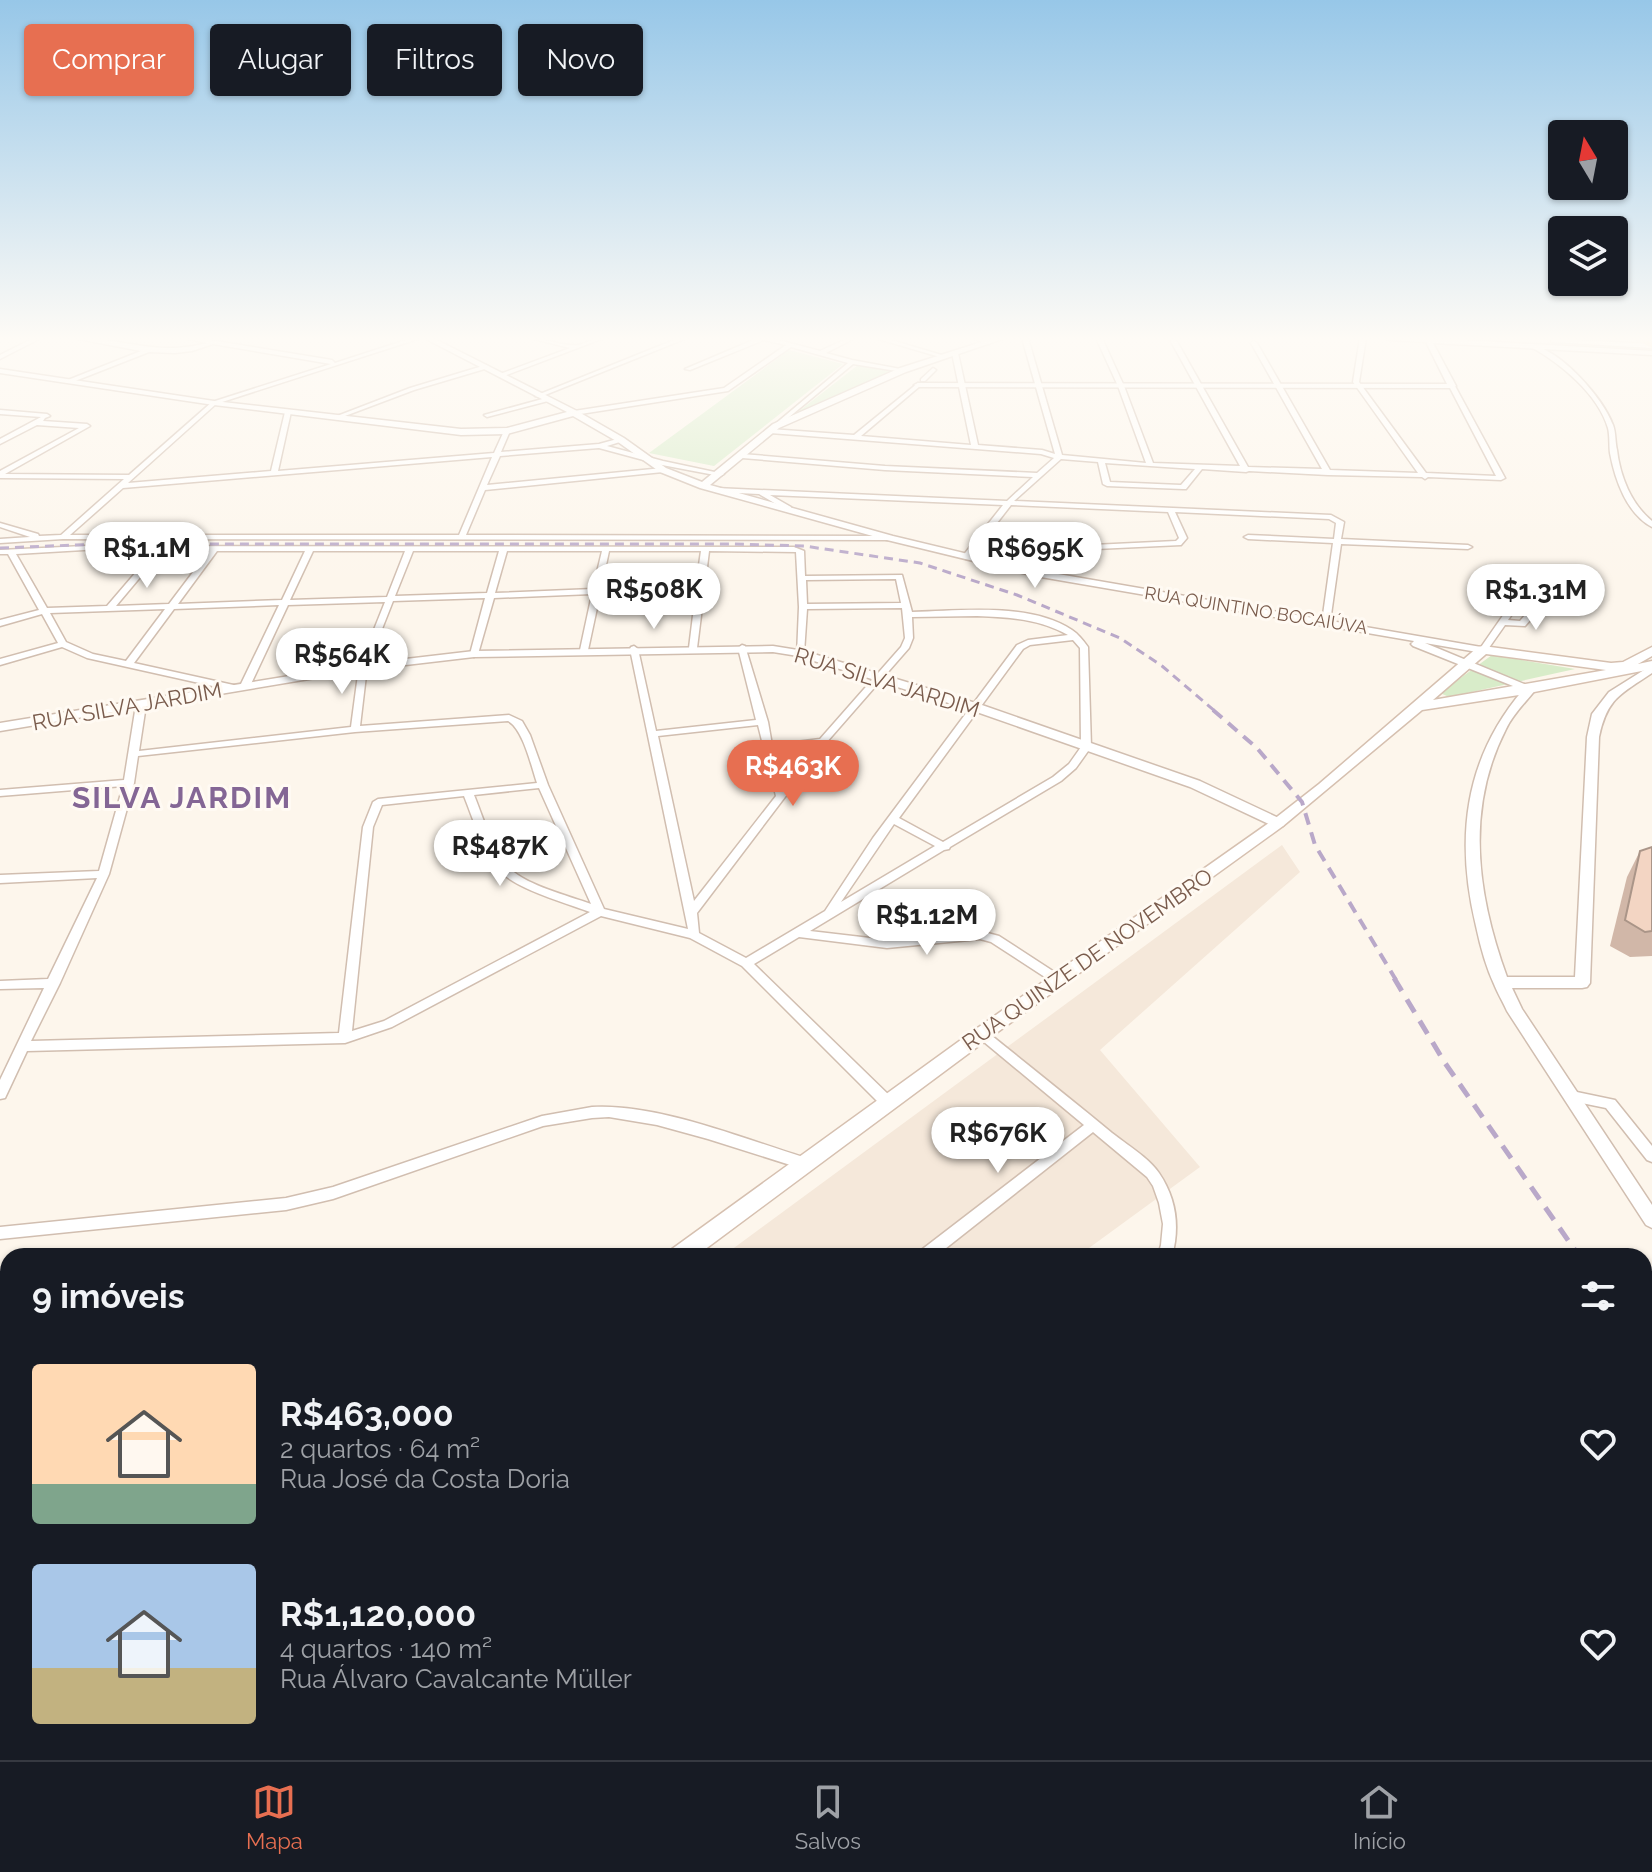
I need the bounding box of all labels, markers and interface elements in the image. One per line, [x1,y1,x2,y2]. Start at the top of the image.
chip: Comprar [24,24,194,96]
chip: Alugar [210,24,351,96]
chip: Filtros [367,24,502,96]
chip: Novo [518,24,643,96]
north arrow [1548,120,1628,200]
map controls [1548,120,1628,296]
button: layers [1548,216,1628,296]
pin: R$1.1M [82,522,212,590]
pin: R$695K [970,522,1100,590]
text: R$1.1M [103,533,191,563]
text: R$695K [987,533,1083,563]
pin: R$508K [589,563,719,631]
pin: R$1.31M [1462,564,1610,632]
text: R$508K [605,574,703,604]
text: R$1.31M [1485,575,1587,605]
street label: RUA QUINTINO BOCAIÚVA [1143,581,1369,638]
pin: R$564K [277,628,407,696]
text: R$564K [294,639,390,669]
street label: RUA SILVA JARDIM [791,641,983,723]
street label: RUA SILVA JARDIM [30,677,224,735]
pin: R$463K [728,740,858,808]
text: R$463K [745,751,841,781]
district label: SILVA JARDIM [72,780,292,815]
pin: R$487K [435,820,565,888]
text: R$487K [452,831,548,861]
street label: RUA QUINZE DE NOVEMBRO [957,863,1217,1055]
pin: R$1.12M [853,889,1001,957]
text: R$1.12M [876,900,978,930]
pin: R$676K [933,1107,1063,1175]
text: R$676K [949,1118,1047,1148]
icon: filters [1576,1274,1620,1318]
text: 9 imóveis [32,1276,184,1316]
text: R$463,000 [280,1394,454,1434]
icon: home [96,1396,192,1492]
icon: heart [1576,1422,1620,1466]
text: 2 quartos · 64 m² [280,1434,480,1464]
text: Rua José da Costa Doria [280,1464,570,1494]
text: R$1,120,000 [280,1594,476,1634]
icon: home [96,1596,192,1692]
icon: heart [1576,1622,1620,1666]
text: 4 quartos · 140 m² [280,1634,492,1664]
text: Rua Álvaro Cavalcante Müller [280,1664,632,1694]
tab: Mapa [246,1780,303,1854]
tab: Salvos [795,1780,861,1854]
tab: Início [1353,1780,1406,1854]

